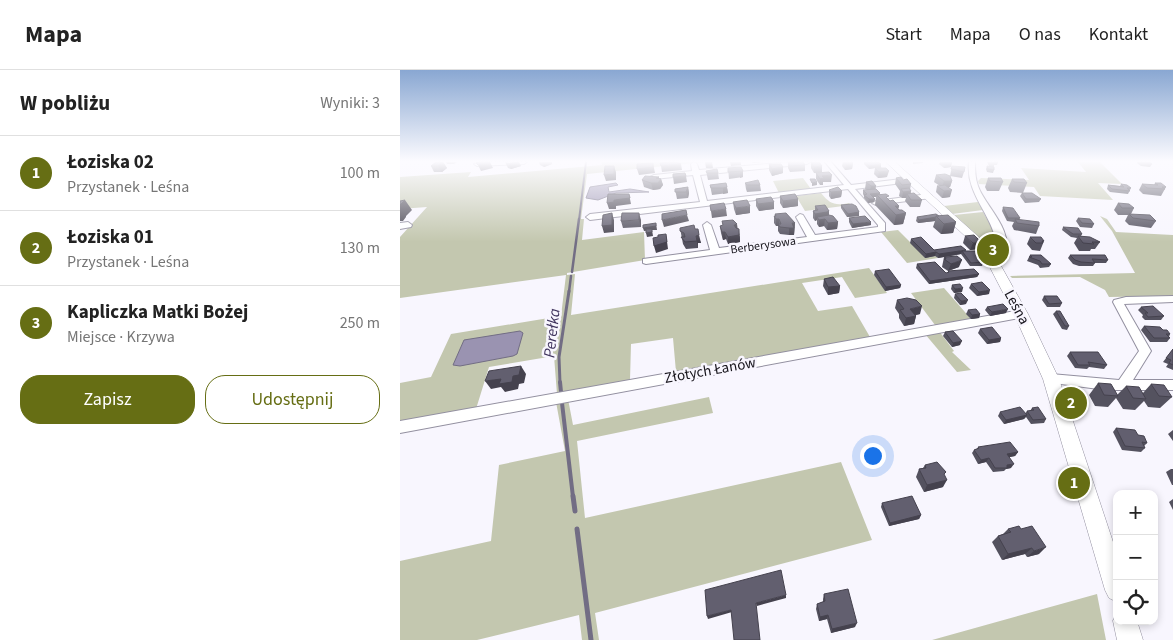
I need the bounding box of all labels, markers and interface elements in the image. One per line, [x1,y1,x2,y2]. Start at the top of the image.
text: Mapa [25,17,82,52]
text: Start [885,22,922,47]
text: Mapa [950,22,991,47]
text: O nas [1019,22,1061,47]
text: Kontakt [1089,22,1148,47]
text: W pobliżu [20,88,110,118]
text: Wyniki: 3 [320,92,380,114]
text: Łoziska 02 [67,149,154,176]
text: 1 [32,162,40,184]
text: 100 m [340,162,380,184]
text: Przystanek · Leśna [67,176,189,198]
text: Łoziska 01 [67,224,154,251]
pin: 3 [977,231,1009,269]
street label: Berberysowa [729,232,797,258]
text: 2 [32,237,40,259]
text: 130 m [340,237,380,259]
text: Przystanek · Leśna [67,251,189,273]
street label: Leśna [999,286,1034,328]
text: Kapliczka Matki Bożej [67,299,248,326]
water label: Perełka [538,307,566,359]
text: 3 [32,312,40,334]
text: 250 m [340,312,380,334]
text: Miejsce · Krzywa [67,326,175,348]
street label: Złotych Łanów [663,352,758,389]
button: Zapisz [20,375,195,424]
button: Udostępnij [205,375,380,424]
pin: 2 [1055,384,1087,422]
your location [860,443,886,469]
pin: 1 [1058,464,1090,502]
map controls [1113,490,1158,625]
button: + [1113,490,1158,535]
button: − [1113,535,1158,580]
button: locate [1113,580,1158,625]

